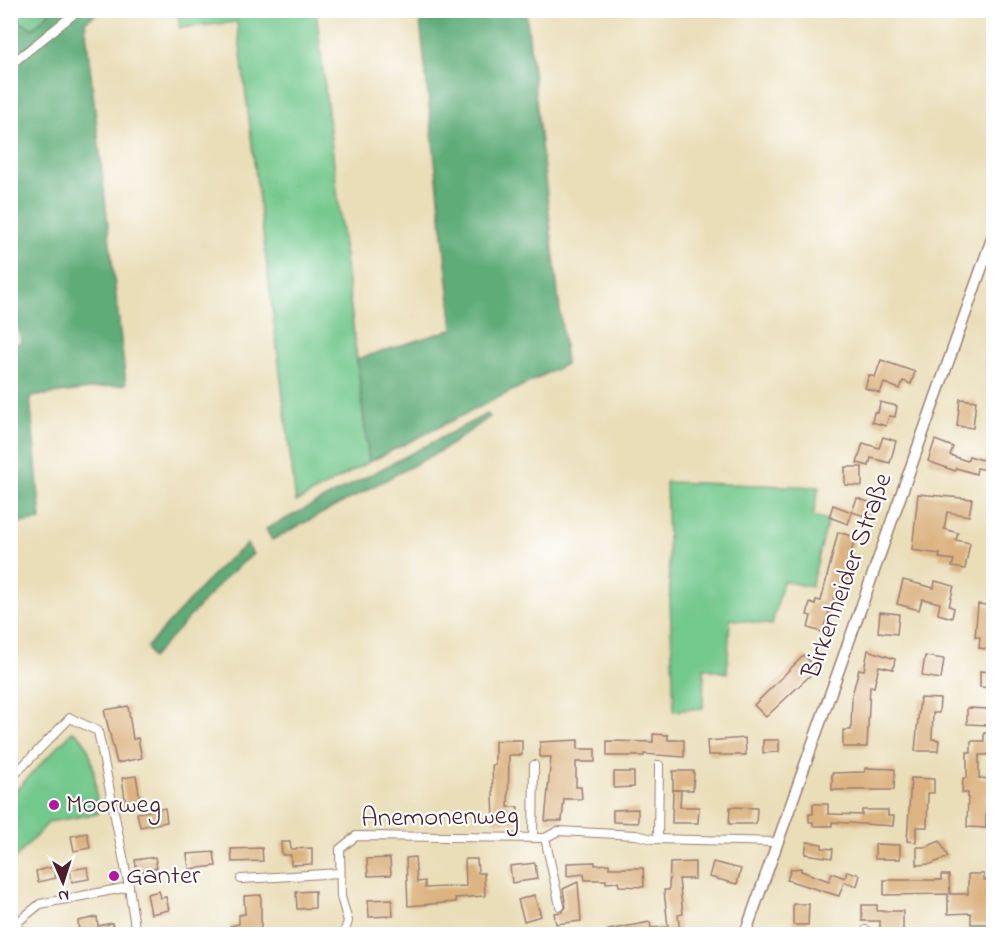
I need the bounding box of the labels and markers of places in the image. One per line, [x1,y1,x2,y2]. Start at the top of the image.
place label: Moorweg [66,786,161,825]
marker: Moorweg [47,798,61,812]
place label: Ganter [126,857,201,896]
marker: Ganter [107,869,121,883]

